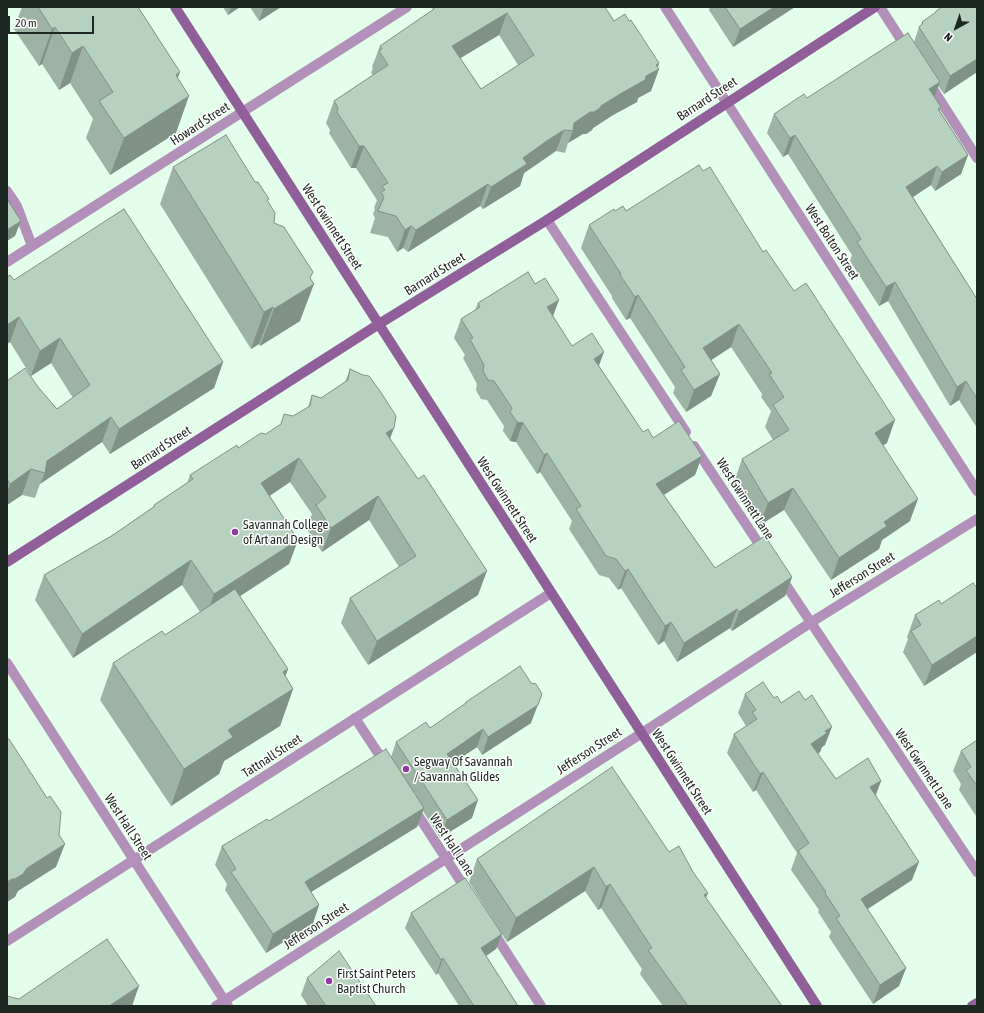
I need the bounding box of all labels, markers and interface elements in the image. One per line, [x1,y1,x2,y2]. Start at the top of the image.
scale bar [10,8,96,34]
north arrow [936,8,976,48]
text: 20 m [15,16,37,30]
text: N [942,31,955,44]
street label: Barnard Street [674,74,740,124]
street label: Howard Street [167,99,233,149]
street label: West Gwinnett Street [299,181,365,273]
street label: West Bolton Street [802,201,862,283]
street label: Barnard Street [402,249,468,299]
street label: Barnard Street [128,423,194,473]
street label: West Gwinnett Street [474,454,540,546]
street label: West Gwinnett Lane [713,455,777,543]
place label: Savannah College of Art and Design [243,517,328,548]
marker: Savannah College of Art and Design [230,527,240,537]
street label: Jefferson Street [826,549,898,601]
street label: Jefferson Street [554,724,624,778]
street label: West Gwinnett Street [649,726,715,818]
street label: West Gwinnett Lane [891,726,957,812]
street label: Tattnall Street [239,731,305,781]
place label: Segway Of Savannah / Savannah Glides [414,754,512,785]
marker: Segway Of Savannah / Savannah Glides [401,764,411,774]
street label: West Hall Street [101,791,155,863]
street label: West Hall Lane [426,811,478,879]
street label: Jefferson Street [281,899,351,953]
place label: First Saint Peters Baptist Church [337,966,416,997]
marker: First Saint Peters Baptist Church [324,976,334,986]

